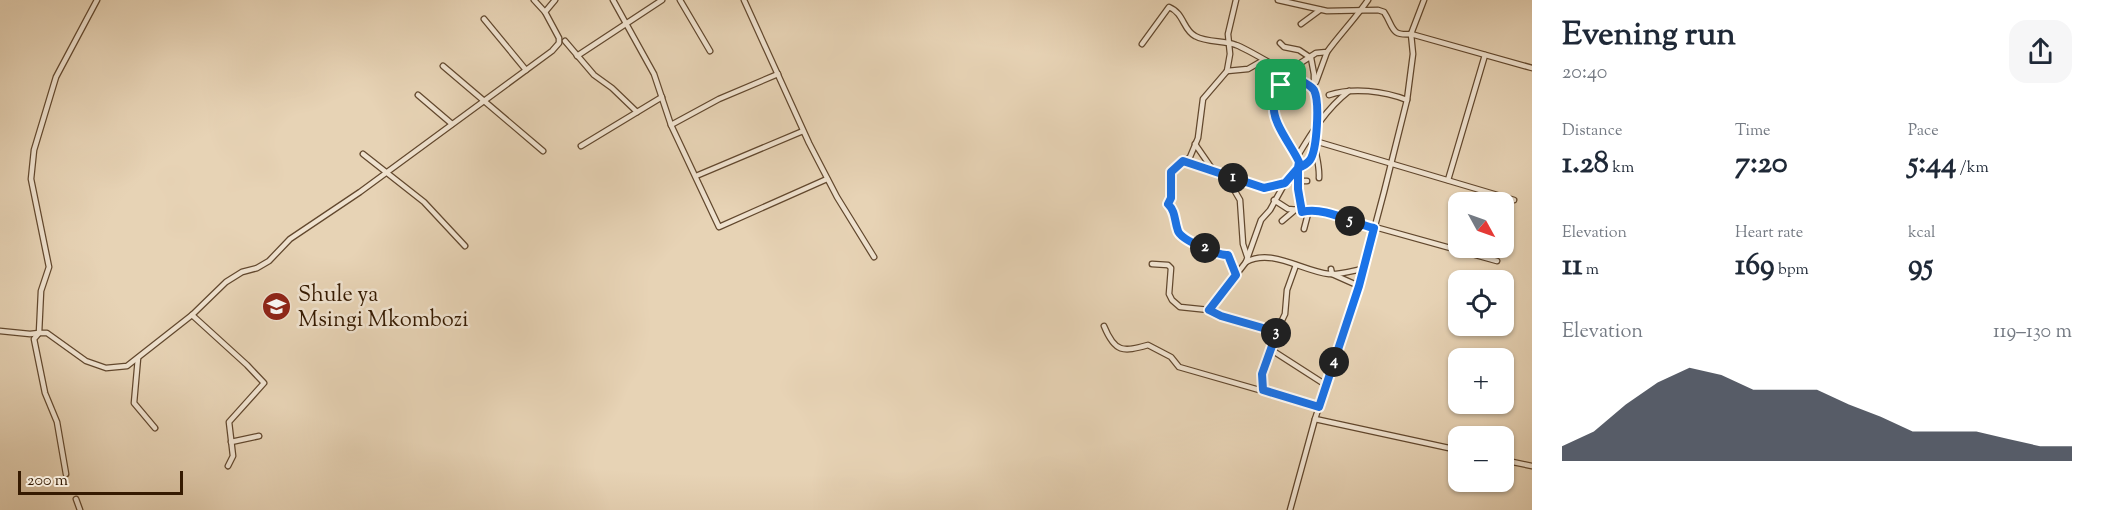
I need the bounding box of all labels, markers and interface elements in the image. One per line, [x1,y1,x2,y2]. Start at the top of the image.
text: Evening run [1562,12,1736,60]
button: share [2009,20,2072,83]
pin [1255,59,1306,110]
text: 20:40 [1562,59,1607,88]
icon: arrive [1264,68,1297,101]
text: Distance [1562,120,1622,143]
text: Time [1735,120,1771,143]
text: Pace [1908,120,1939,143]
text: 1.28 [1562,143,1609,186]
text: 7:20 [1735,143,1788,186]
text: 5:44 [1908,143,1956,186]
text: km [1609,157,1634,180]
text: /km [1956,157,1989,180]
pin: 1 [1218,163,1248,193]
text: 1 [1230,166,1236,189]
north arrow [1448,192,1514,258]
map controls [1448,192,1514,492]
pin: 5 [1335,206,1365,236]
text: 5 [1347,209,1353,232]
text: Elevation [1562,222,1627,245]
text: Heart rate [1735,222,1803,245]
text: kcal [1908,222,1936,245]
pin: 2 [1190,233,1220,263]
text: 2 [1201,236,1209,259]
text: 11 [1562,245,1582,288]
text: 169 [1735,245,1775,288]
text: 95 [1908,245,1933,288]
text: m [1582,259,1599,282]
text: bpm [1775,259,1809,282]
button: locate [1448,270,1514,336]
place label: Shule ya Msingi Mkombozi [298,280,468,337]
school or university icon: Shule ya Msingi Mkombozi [261,290,293,322]
pin: 3 [1261,318,1291,348]
text: Elevation [1562,318,1643,347]
text: 119–130 m [1993,318,2072,347]
text: 3 [1273,321,1279,344]
pin: 4 [1319,347,1349,377]
button: + [1448,348,1514,414]
text: 4 [1330,350,1338,373]
button: − [1448,426,1514,492]
scale bar [18,468,183,496]
text: 200 m [27,470,68,493]

